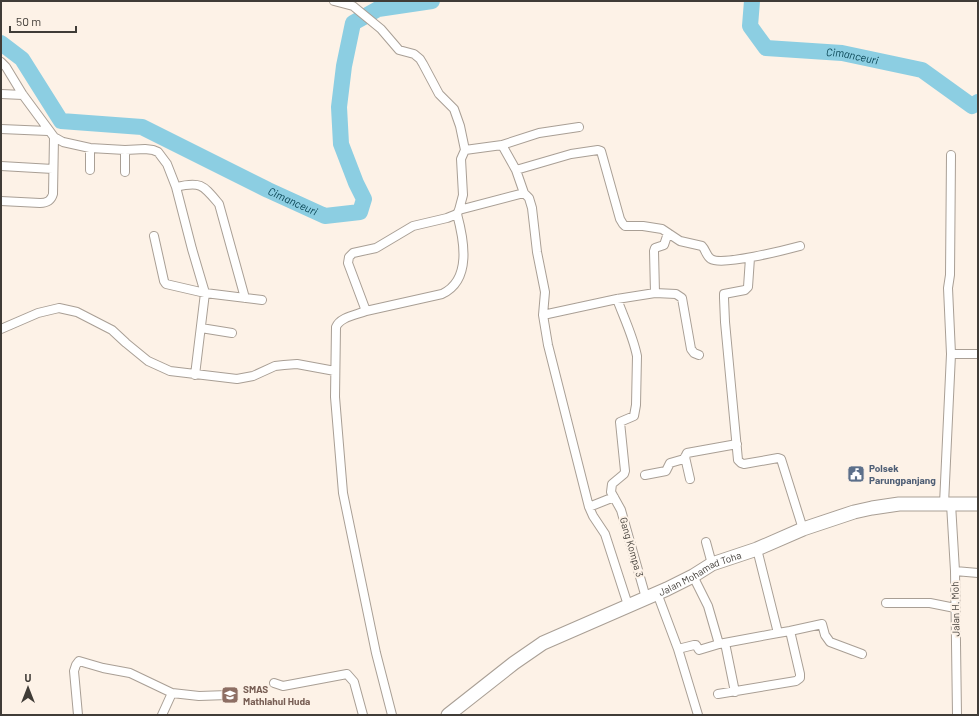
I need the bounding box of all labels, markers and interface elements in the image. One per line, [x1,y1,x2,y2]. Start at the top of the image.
scale bar [10,8,76,34]
text: 50 m [16,14,41,28]
water label: Cimanceuri [826,45,880,67]
water label: Cimanceuri [266,184,320,218]
place label: Polsek Parungpanjang [869,462,936,486]
public building icon: Polsek Parungpanjang [846,464,866,484]
street label: Gang Kompa 3 [618,516,646,578]
street label: Jalan Mohamad Toha [656,549,743,598]
street label: Jalan H. Moh [949,581,961,637]
north arrow [8,668,48,708]
text: U [25,671,32,684]
place label: SMAS Mathlahul Huda [243,683,310,707]
school or university icon: SMAS Mathlahul Huda [220,685,240,705]

